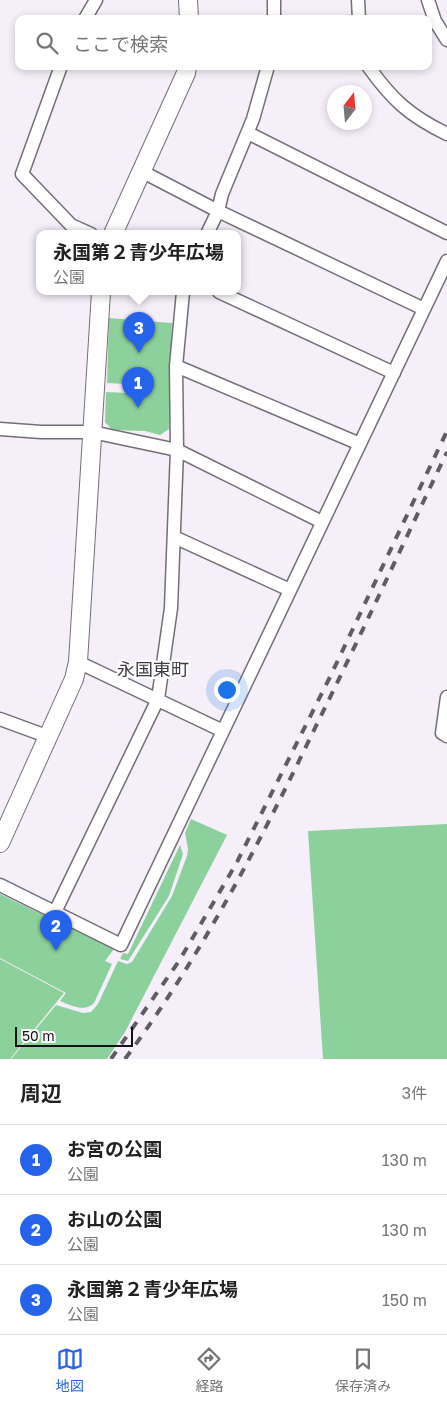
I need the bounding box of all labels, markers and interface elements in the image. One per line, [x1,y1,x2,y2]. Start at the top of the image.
search box [15,15,432,70]
icon: search [33,29,61,57]
text: ここで検索 [73,32,168,55]
north arrow [327,85,372,130]
popup [36,230,241,295]
text: 永国第２青少年広場 [53,240,224,263]
text: 公園 [53,267,85,287]
pin: 3 [123,312,155,353]
pin: 1 [122,367,154,408]
district label: 永国東町 [117,658,189,680]
your location [214,677,240,703]
pin: 2 [40,910,72,951]
scale bar [15,1024,132,1047]
text: 50 m [22,1027,55,1044]
text: 周辺 [20,1080,62,1106]
text: 3件 [402,1083,427,1103]
text: お宮の公園 [67,1137,162,1160]
text: 1 [32,1150,40,1170]
text: 130 m [382,1150,427,1170]
text: 公園 [67,1164,99,1184]
text: お山の公園 [67,1207,162,1230]
text: 2 [31,1220,41,1240]
text: 130 m [382,1220,427,1240]
text: 公園 [67,1234,99,1254]
text: 永国第２青少年広場 [67,1277,238,1300]
text: 3 [31,1290,41,1310]
text: 150 m [382,1290,427,1310]
text: 公園 [67,1304,99,1324]
tab: 地図 [56,1345,84,1395]
tab: 経路 [195,1345,223,1395]
tab: 保存済み [335,1345,391,1395]

